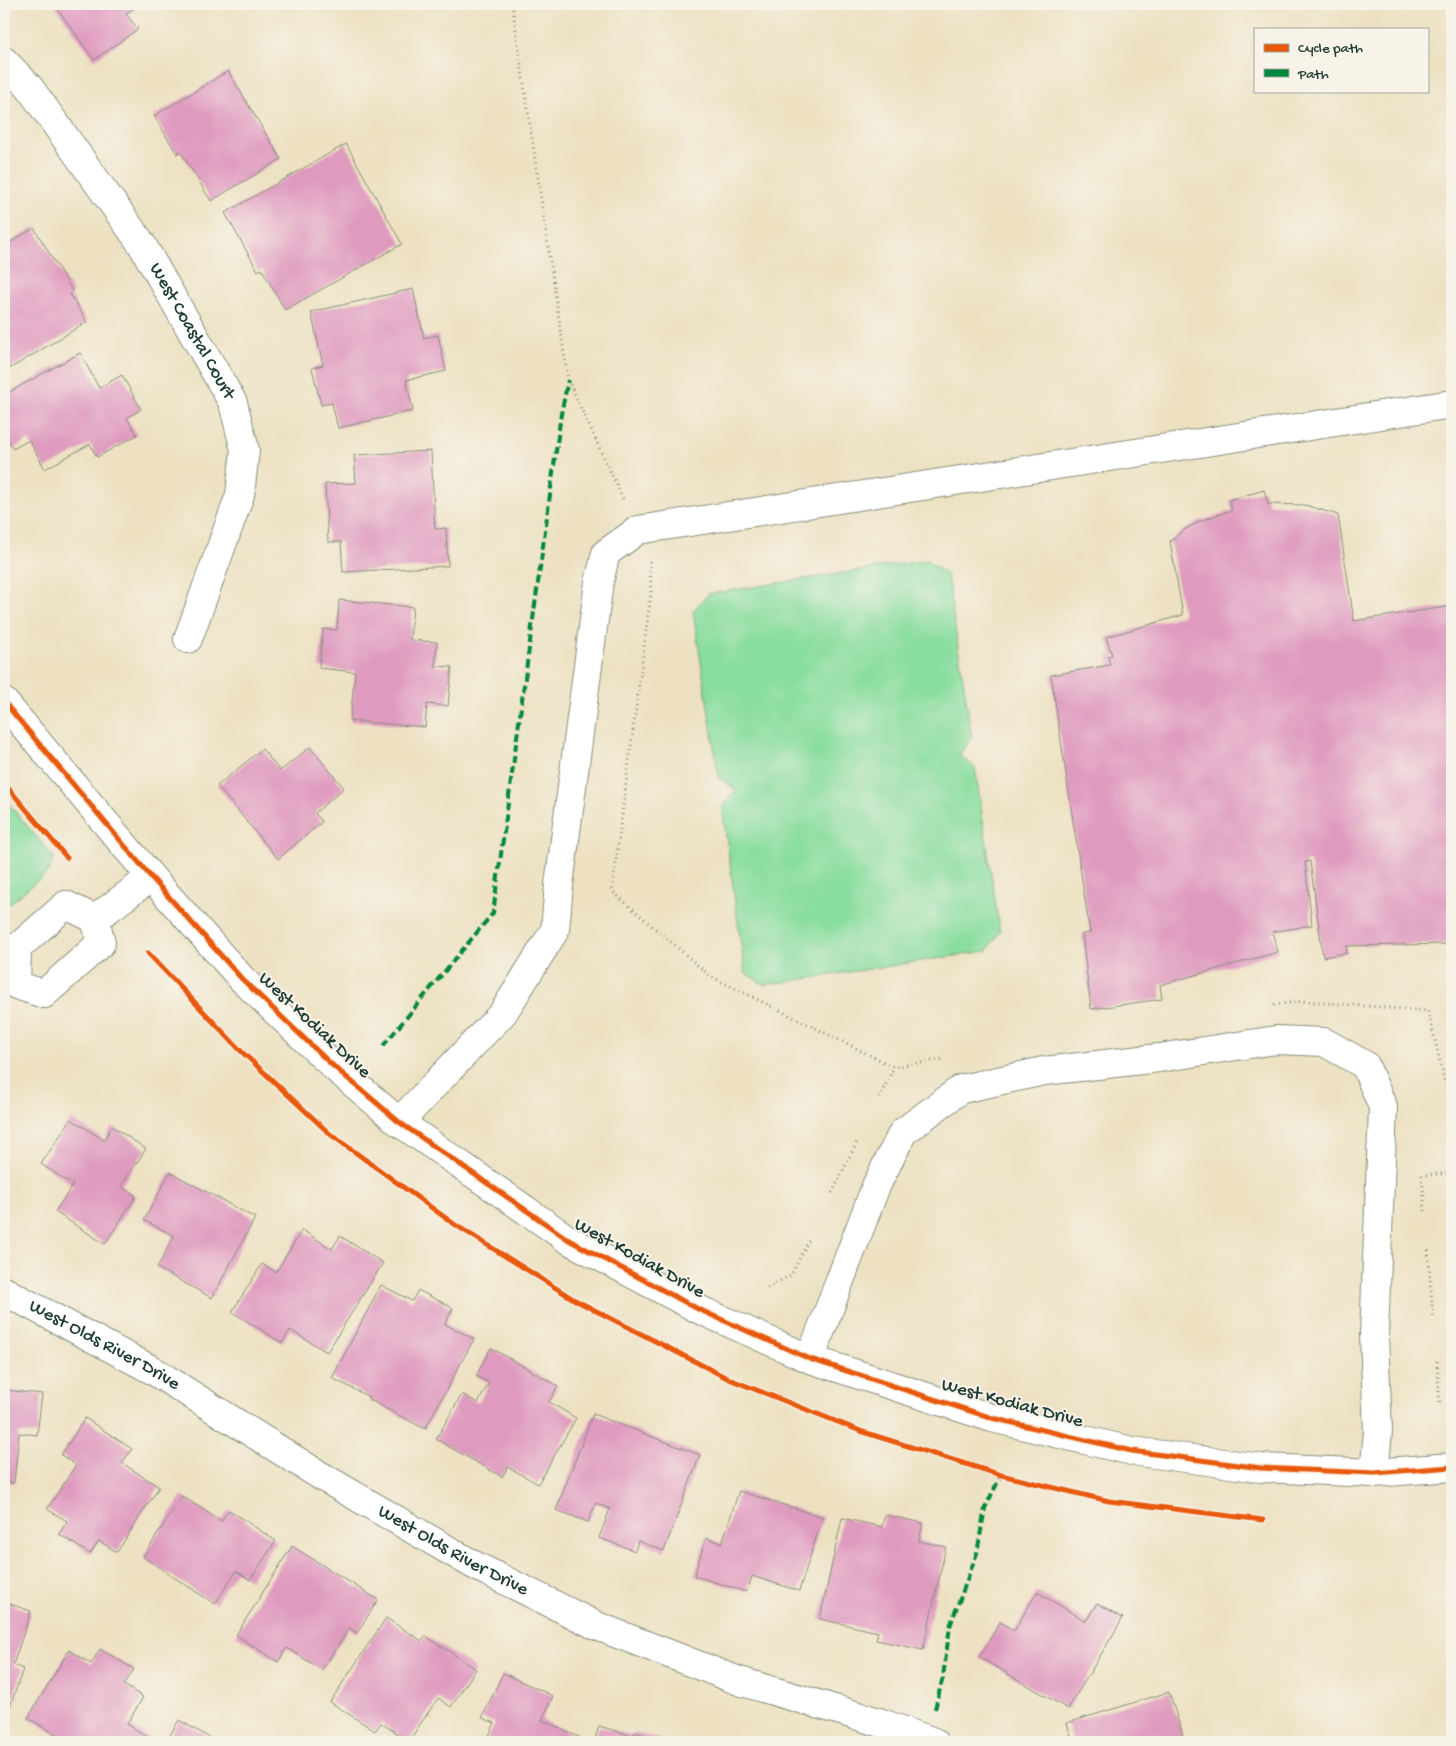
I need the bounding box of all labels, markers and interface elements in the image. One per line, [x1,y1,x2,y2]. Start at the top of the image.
legend [1254,28,1428,92]
text: Cycle path [1298,40,1363,58]
text: Path [1297,66,1329,84]
street label: West Coastal Court [144,259,241,406]
street label: West Kodiak Drive [253,968,375,1084]
street label: West Kodiak Drive [570,1214,708,1304]
street label: West Olds River Drive [25,1295,184,1396]
street label: West Kodiak Drive [939,1374,1086,1434]
street label: West Olds River Drive [374,1500,532,1602]

